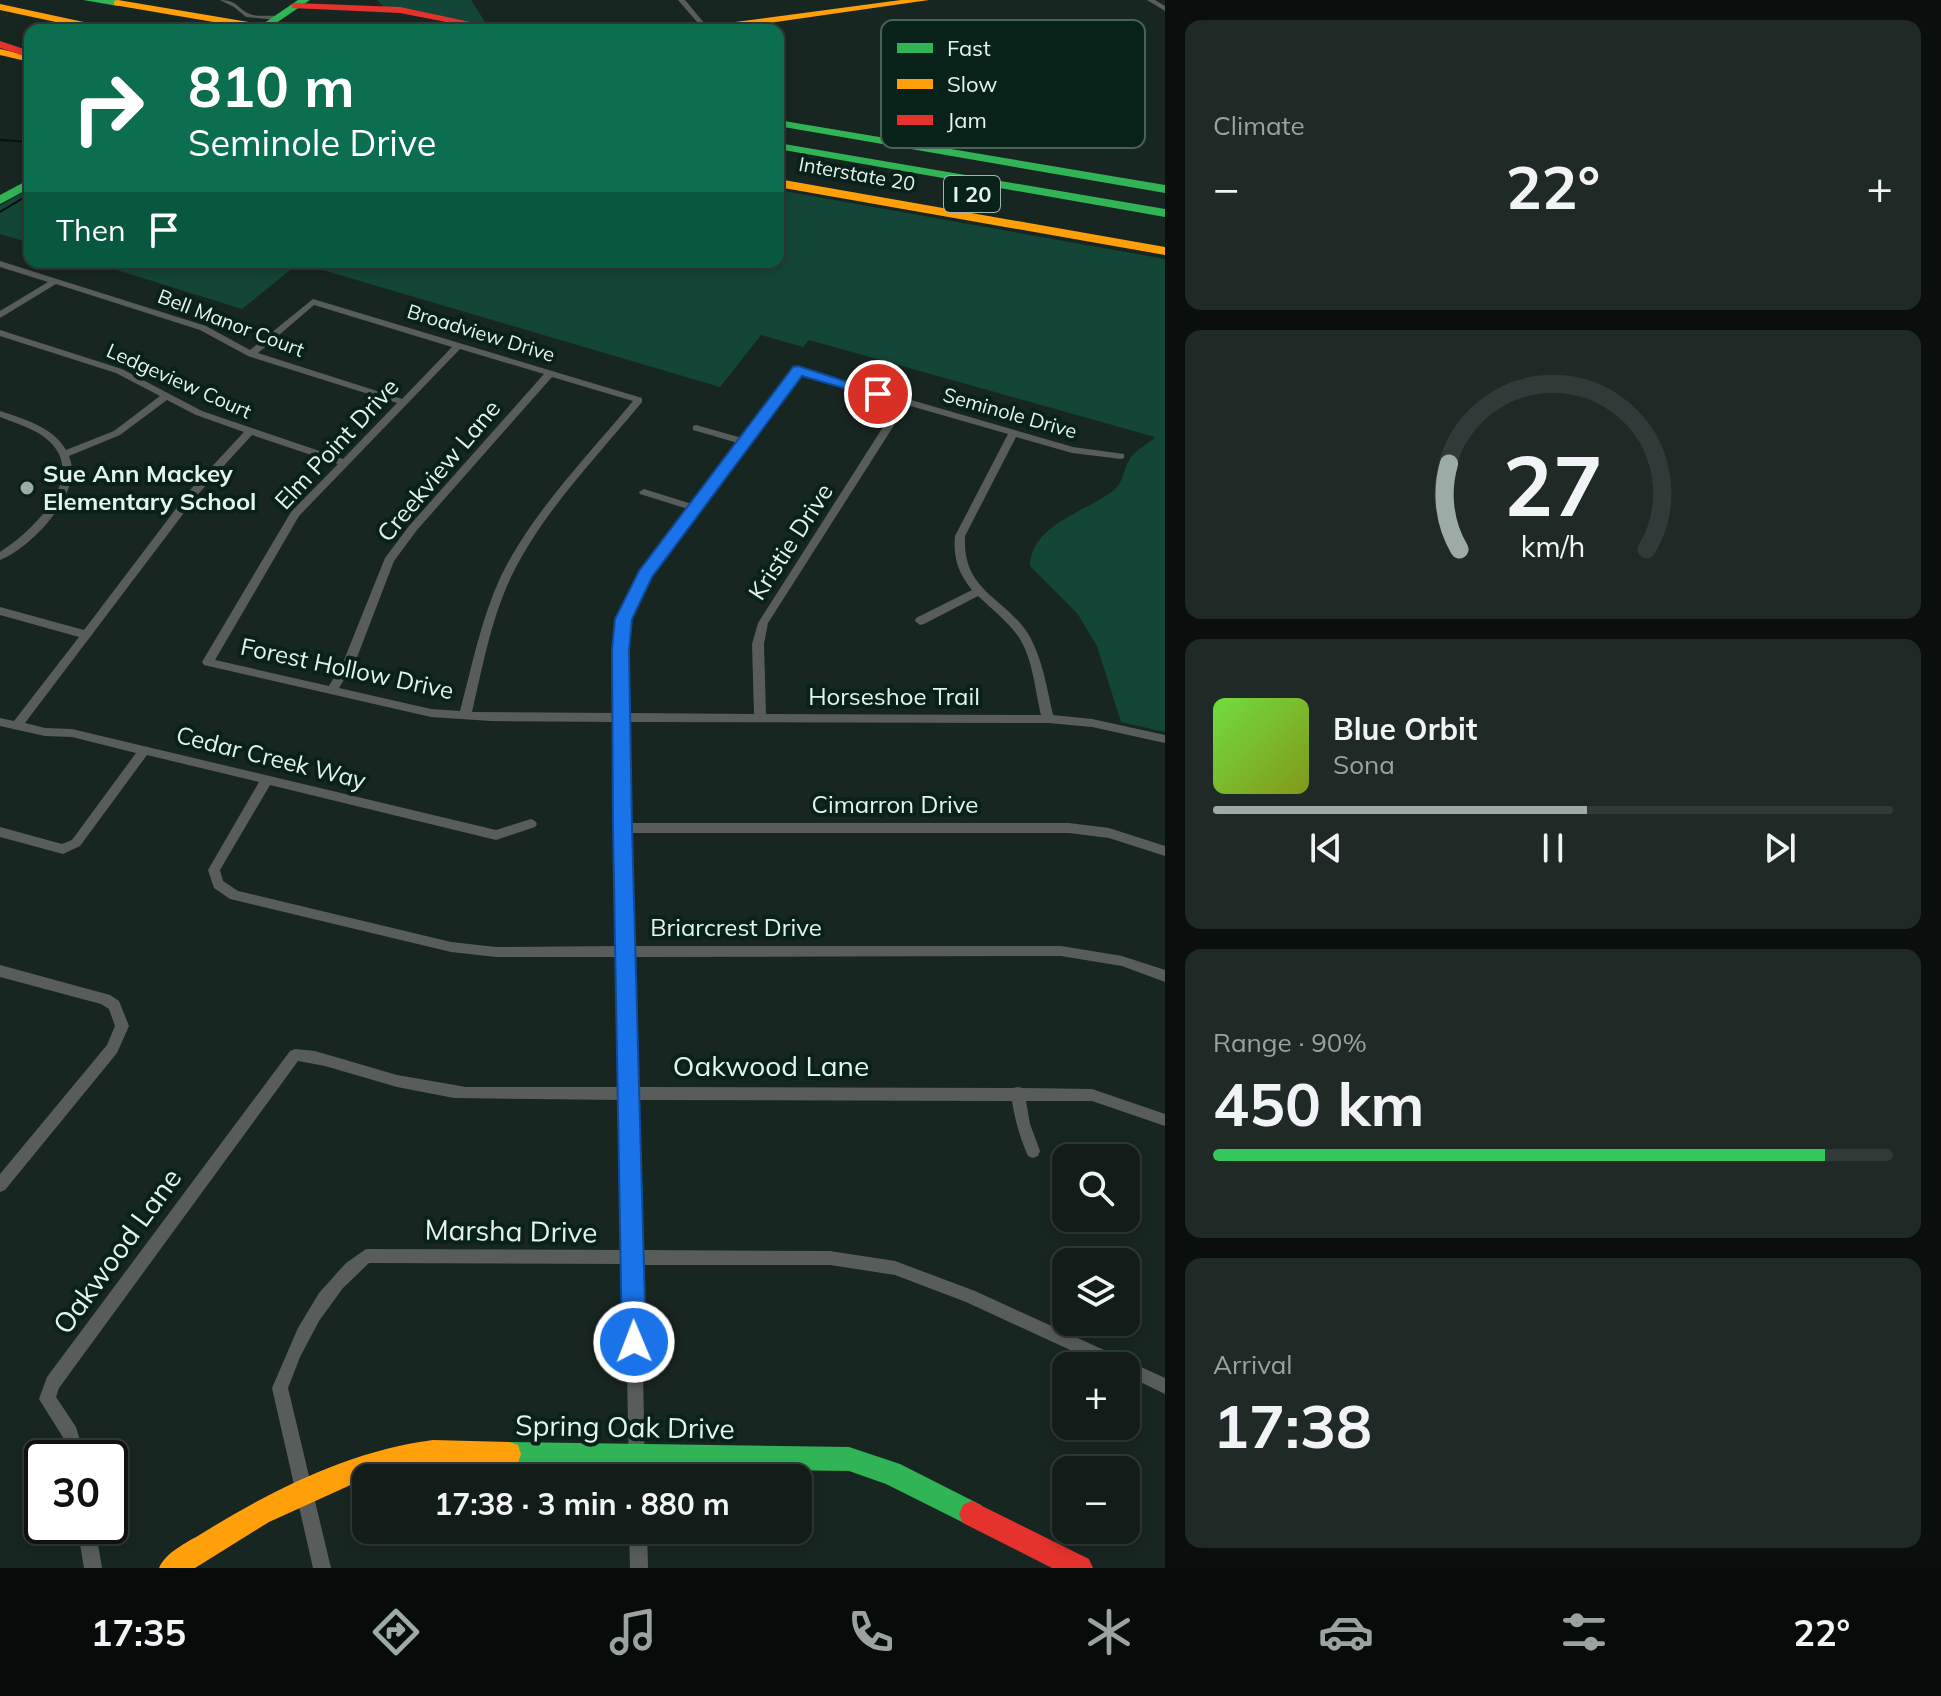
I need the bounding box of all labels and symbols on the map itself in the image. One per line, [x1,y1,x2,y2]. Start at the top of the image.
legend [881,20,1145,148]
text: Fast [947,34,991,62]
text: Slow [947,70,997,98]
text: Jam [947,106,987,134]
street label: Interstate 20 [797,151,917,196]
road number: I 20 [944,176,1000,212]
street label: Bell Manor Court [154,283,308,362]
street label: Broadview Drive [404,298,558,367]
street label: Ledgeview Court [103,337,256,424]
pin [844,360,912,428]
street label: Elm Point Drive [268,372,405,515]
street label: Seminole Drive [940,381,1080,444]
street label: Creekview Lane [370,393,506,547]
place label: Sue Ann Mackey Elementary School [43,458,256,516]
street label: Kristie Drive [741,478,839,605]
marker: Sue Ann Mackey Elementary School [18,479,36,497]
street label: Forest Hollow Drive [238,631,456,705]
street label: Horseshoe Trail [808,681,980,711]
street label: Cedar Creek Way [173,719,369,795]
street label: Cimarron Drive [812,789,978,819]
street label: Briarcrest Drive [650,912,822,942]
street label: Oakwood Lane [673,1048,869,1083]
street label: Oakwood Lane [45,1161,188,1340]
street label: Marsha Drive [424,1211,598,1250]
position arrow [592,1300,676,1384]
street label: Spring Oak Drive [515,1407,735,1446]
speed limit sign: 30 [24,1440,128,1544]

